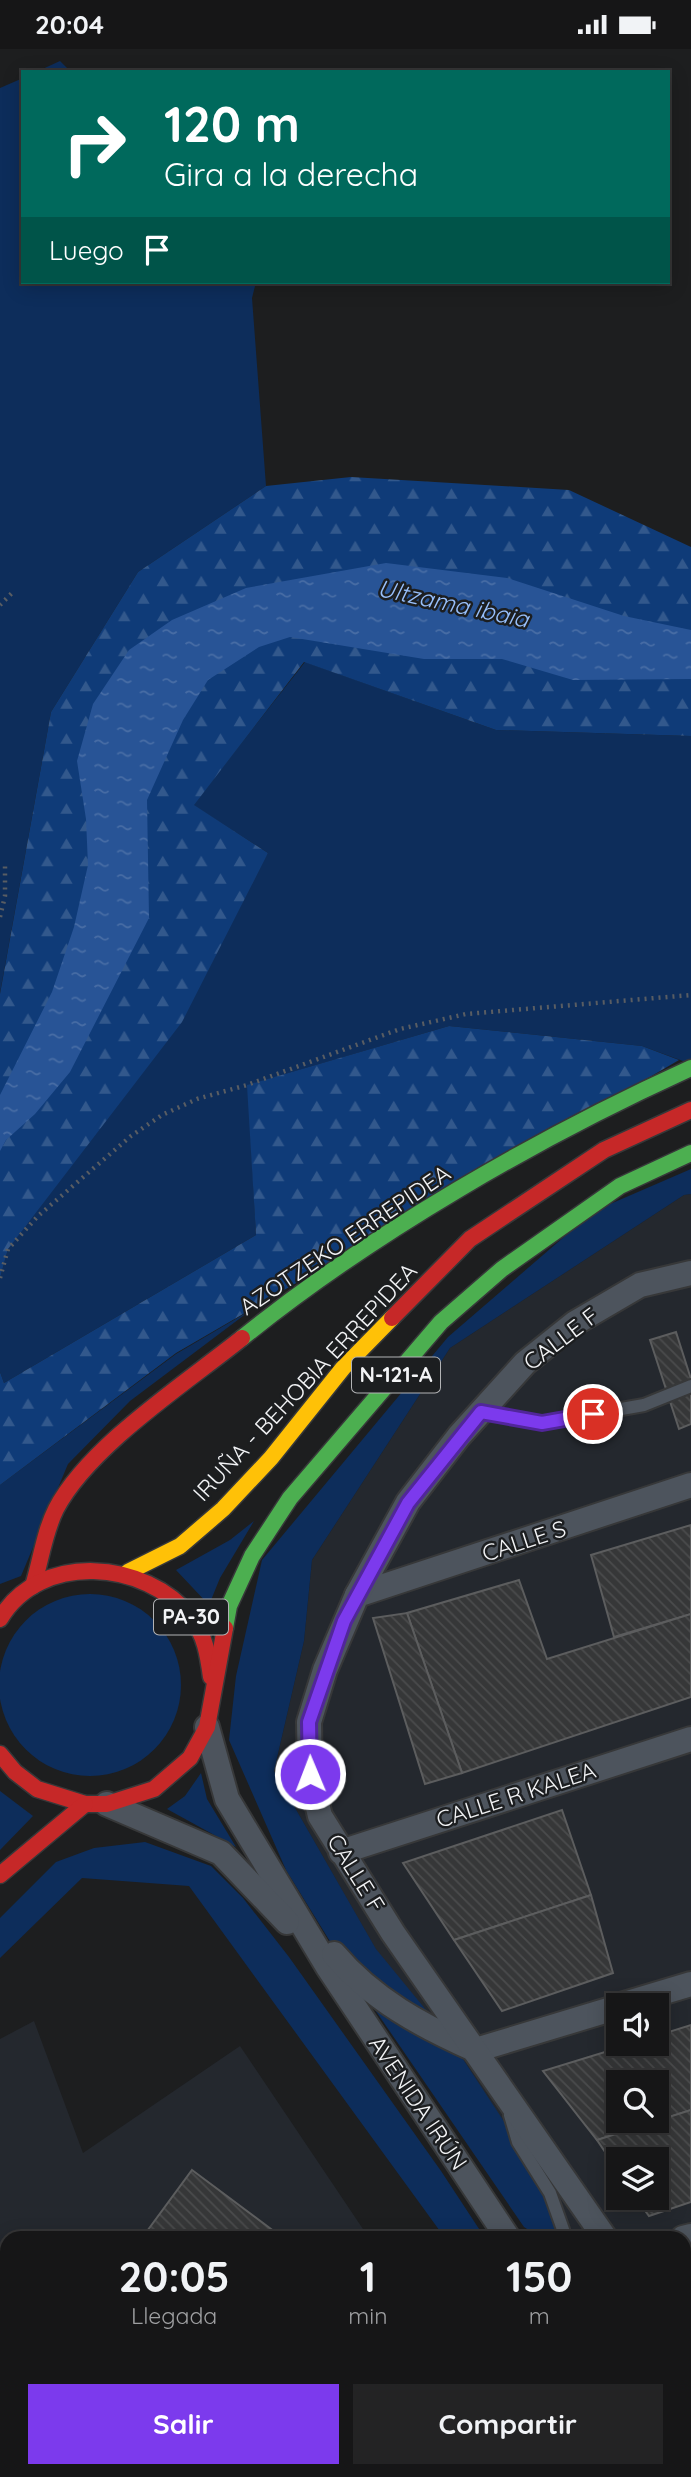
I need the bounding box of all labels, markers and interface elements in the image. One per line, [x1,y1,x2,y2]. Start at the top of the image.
text: 20:04 [35,8,104,41]
text: 120 m [164,93,300,154]
icon: right [49,98,140,189]
text: Gira a la derecha [164,154,418,194]
icon: arrive [138,231,176,269]
text: Luego [49,234,124,267]
water label: Ultzama ibaia [375,572,533,634]
street label: AZOTZEKO ERREPIDEA [234,1158,456,1321]
street label: IRUÑA - BEHOBIA ERREPIDEA [186,1256,423,1507]
street label: CALLE F [517,1301,604,1376]
road number: N-121-A [352,1357,440,1393]
pin [563,1384,623,1444]
icon: arrive [574,1395,612,1433]
street label: CALLE S [478,1513,570,1568]
road number: PA-30 [154,1599,228,1635]
position arrow [273,1737,347,1811]
street label: CALLE R KALEA [432,1755,599,1834]
street label: CALLE F [321,1828,392,1917]
map controls [606,1993,669,2210]
button: sound [606,1993,669,2056]
street label: AVENIDA IRÚN [363,2030,474,2175]
button: search [606,2070,669,2133]
button: layers [606,2147,669,2210]
text: 20:05 [119,2250,230,2303]
text: 1 [360,2250,376,2303]
text: 150 [506,2250,572,2303]
text: Llegada [131,2301,217,2330]
text: min [348,2301,388,2330]
text: m [529,2301,550,2330]
button: Salir [28,2384,339,2464]
button: Compartir [353,2384,663,2464]

